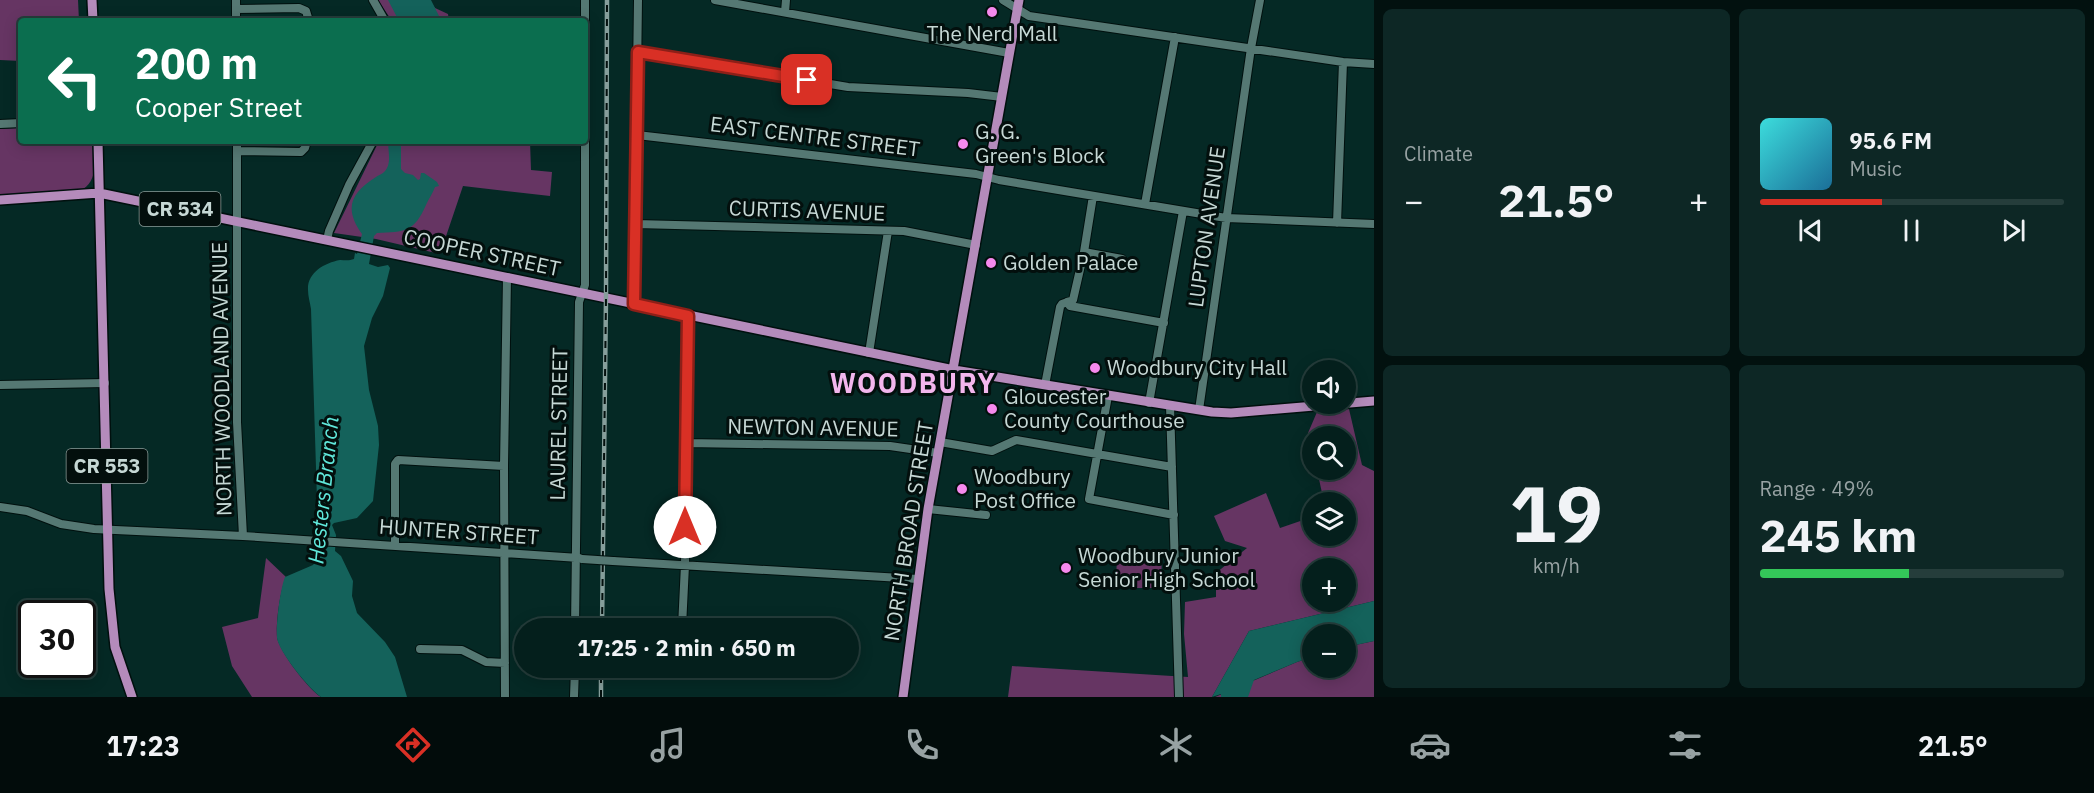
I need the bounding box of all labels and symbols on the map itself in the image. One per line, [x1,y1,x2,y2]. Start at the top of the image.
marker: The Nerd Mall [985,5,999,19]
place label: The Nerd Mall [926,19,1058,47]
pin [781,54,832,105]
street label: EAST CENTRE STREET [709,109,922,163]
place label: G. G. Green's Block [975,117,1105,169]
marker: G. G. Green's Block [956,137,970,151]
street label: LUPTON AVENUE [1181,145,1231,309]
road number: CR 534 [140,192,220,226]
street label: CURTIS AVENUE [728,193,886,227]
street label: COOPER STREET [401,222,563,282]
street label: NORTH WOODLAND AVENUE [205,242,237,516]
place label: Golden Palace [1003,248,1138,276]
marker: Golden Palace [984,256,998,270]
street label: LAUREL STREET [543,347,573,501]
place label: Woodbury City Hall [1107,353,1287,381]
marker: Woodbury City Hall [1088,361,1102,375]
district label: WOODBURY [830,365,996,400]
place label: Gloucester County Courthouse [1004,382,1185,434]
marker: Gloucester County Courthouse [985,402,999,416]
street label: NEWTON AVENUE [727,412,899,442]
water label: Hesters Branch [300,415,345,565]
street label: NORTH BROAD STREET [877,419,939,643]
road number: CR 553 [66,449,148,483]
place label: Woodbury Post Office [974,462,1076,514]
marker: Woodbury Post Office [955,482,969,496]
position arrow [653,495,717,559]
street label: HUNTER STREET [378,511,540,551]
place label: Woodbury Junior Senior High School [1078,541,1256,593]
marker: Woodbury Junior Senior High School [1059,561,1073,575]
speed limit sign: 30 [18,600,96,678]

